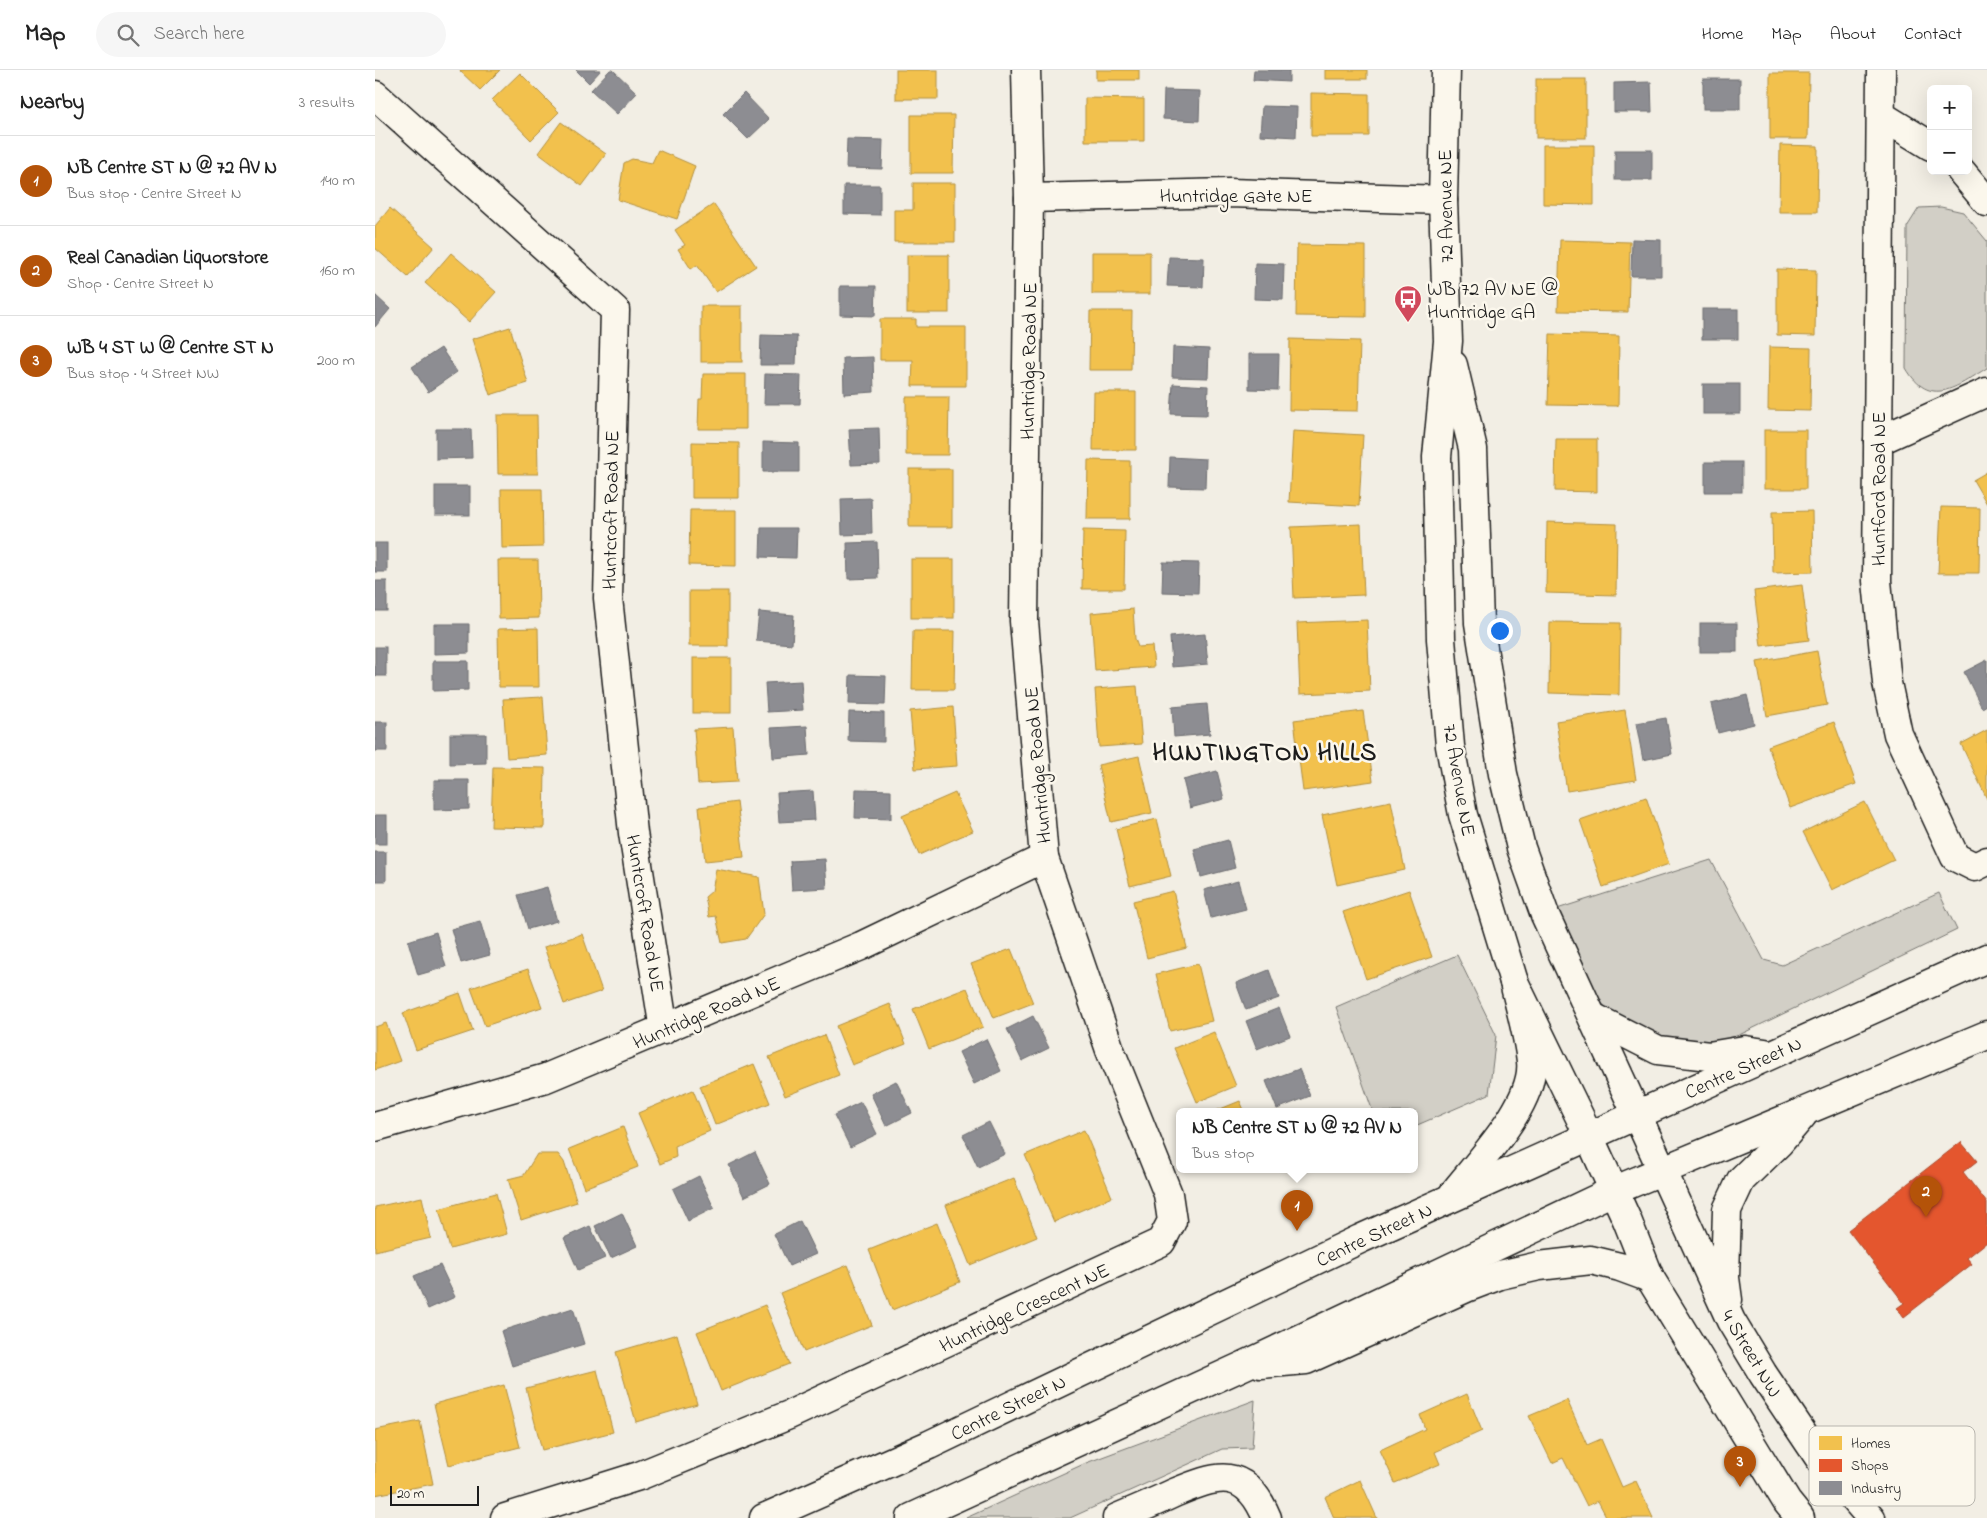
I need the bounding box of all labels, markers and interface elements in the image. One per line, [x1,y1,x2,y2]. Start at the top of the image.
search box [96,12,446,57]
text: Map [25,17,66,52]
icon: search [114,21,142,49]
text: Search here [154,21,245,48]
text: Home [1702,22,1743,48]
text: Map [1771,22,1802,48]
text: About [1830,22,1876,48]
text: Contact [1904,22,1962,48]
map controls [1927,85,1972,175]
button: + [1927,85,1972,130]
text: Nearby [20,88,84,118]
text: 3 results [299,91,355,115]
button: − [1927,130,1972,175]
street label: 72 Avenue NE [1432,149,1463,263]
text: NB Centre ST N @ 72 AV N [67,155,277,182]
text: 1 [33,169,39,193]
text: 140 m [320,169,355,193]
text: Bus stop · Centre Street N [67,182,241,206]
street label: Huntridge Gate NE [1159,183,1313,213]
text: Real Canadian Liquorstore [67,245,268,272]
text: 2 [32,259,40,283]
text: 160 m [320,259,355,283]
text: Shop · Centre Street N [67,272,214,296]
place label: WB 72 AV NE @ Huntridge GA [1427,276,1558,329]
street label: Huntridge Road NE [1015,282,1047,440]
bus stop icon: WB 72 AV NE @ Huntridge GA [1393,284,1423,323]
text: WB 4 ST W @ Centre ST N [67,335,274,362]
text: 3 [33,349,39,373]
text: 200 m [317,349,355,373]
text: Bus stop · 4 Street NW [67,362,219,386]
street label: Huntford Road NE [1866,412,1895,566]
street label: Huntcroft Road NE [597,430,628,590]
your location [1487,618,1513,644]
street label: Huntridge Road NE [1018,685,1062,845]
street label: 72 Avenue NE [1433,722,1482,839]
district label: HUNTINGTON HILLS [1153,736,1377,772]
street label: Huntcroft Road NE [617,832,670,994]
street label: Huntridge Road NE [629,970,786,1059]
street label: Centre Street N [1681,1030,1807,1108]
popup [1176,1108,1418,1173]
text: NB Centre ST N @ 72 AV N [1192,1115,1402,1142]
text: Bus stop [1192,1142,1255,1166]
pin: 2 [1910,1176,1942,1217]
pin: 1 [1281,1190,1313,1231]
street label: Centre Street N [1312,1197,1438,1276]
street label: Huntridge Crescent NE [935,1257,1115,1362]
street label: 4 Street NW [1712,1305,1787,1404]
street label: Centre Street N [946,1369,1072,1450]
legend [1809,1426,1975,1506]
text: Homes [1851,1434,1891,1455]
pin: 3 [1724,1446,1756,1487]
text: Shops [1851,1456,1889,1477]
text: Industry [1851,1479,1901,1501]
scale bar [390,1483,479,1506]
text: 20 m [397,1484,424,1505]

